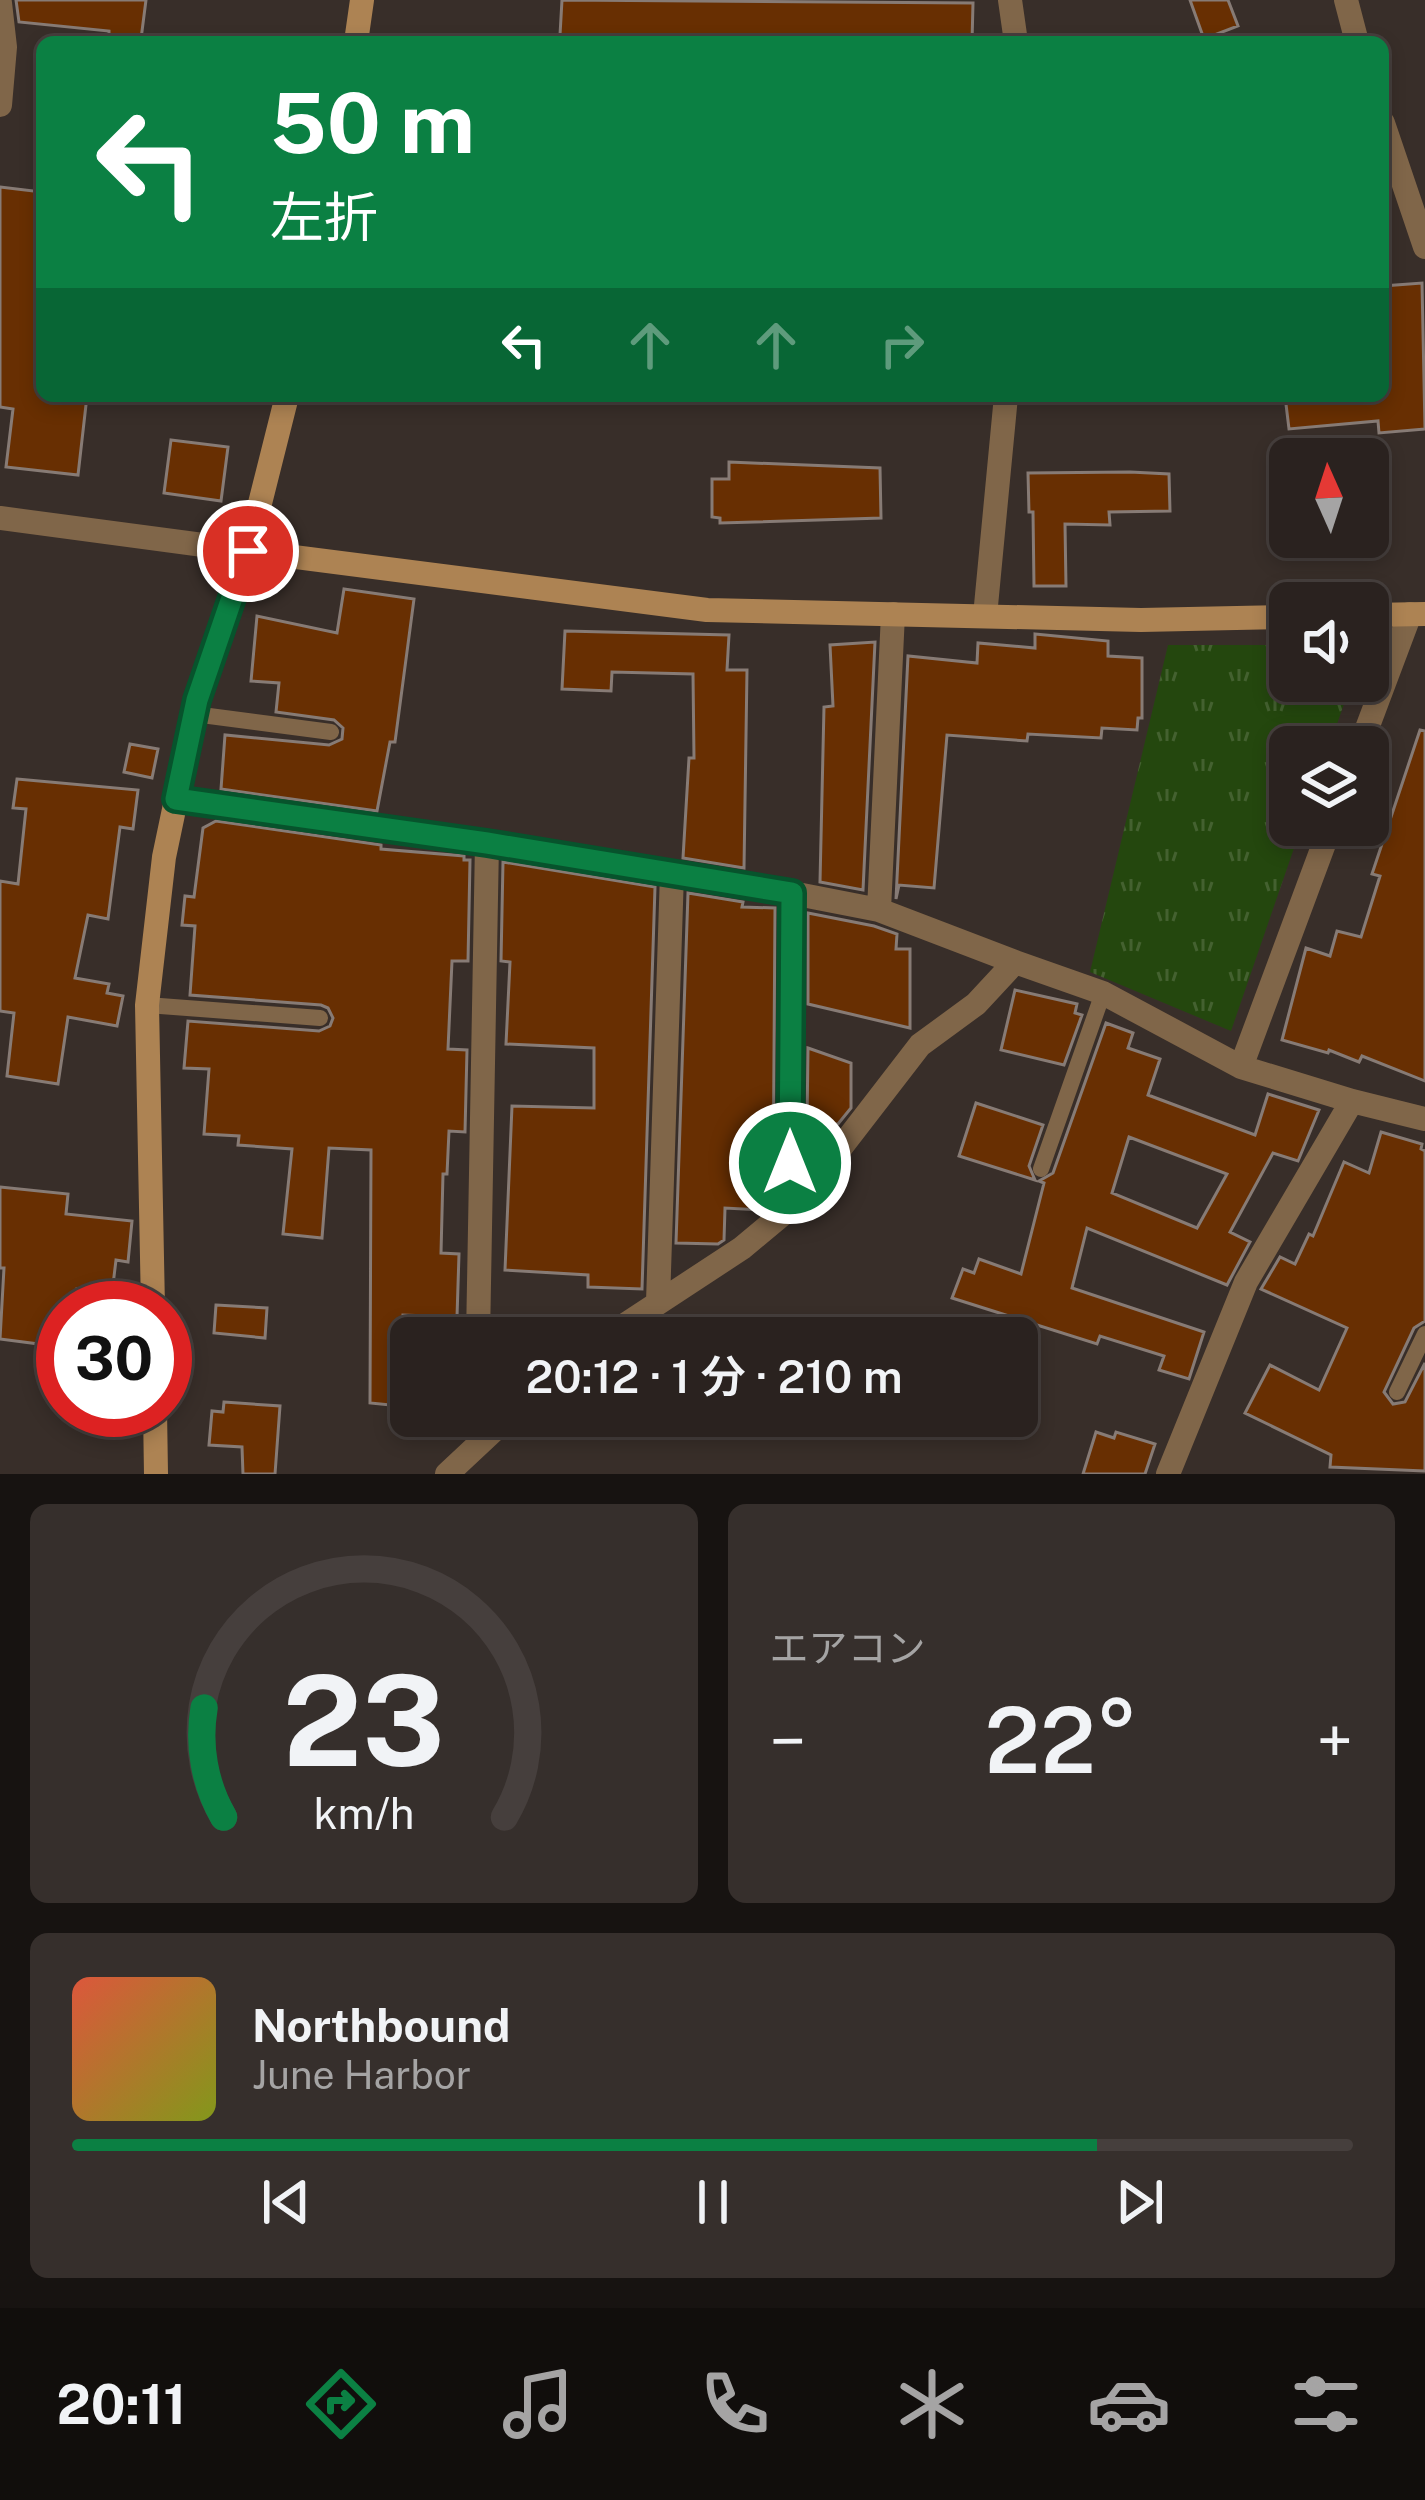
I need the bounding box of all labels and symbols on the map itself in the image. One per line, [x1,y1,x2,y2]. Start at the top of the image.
north arrow [1269,438,1389,558]
pin [197,500,299,602]
position arrow [727,1100,853,1226]
speed limit sign: 30 [36,1281,192,1437]

